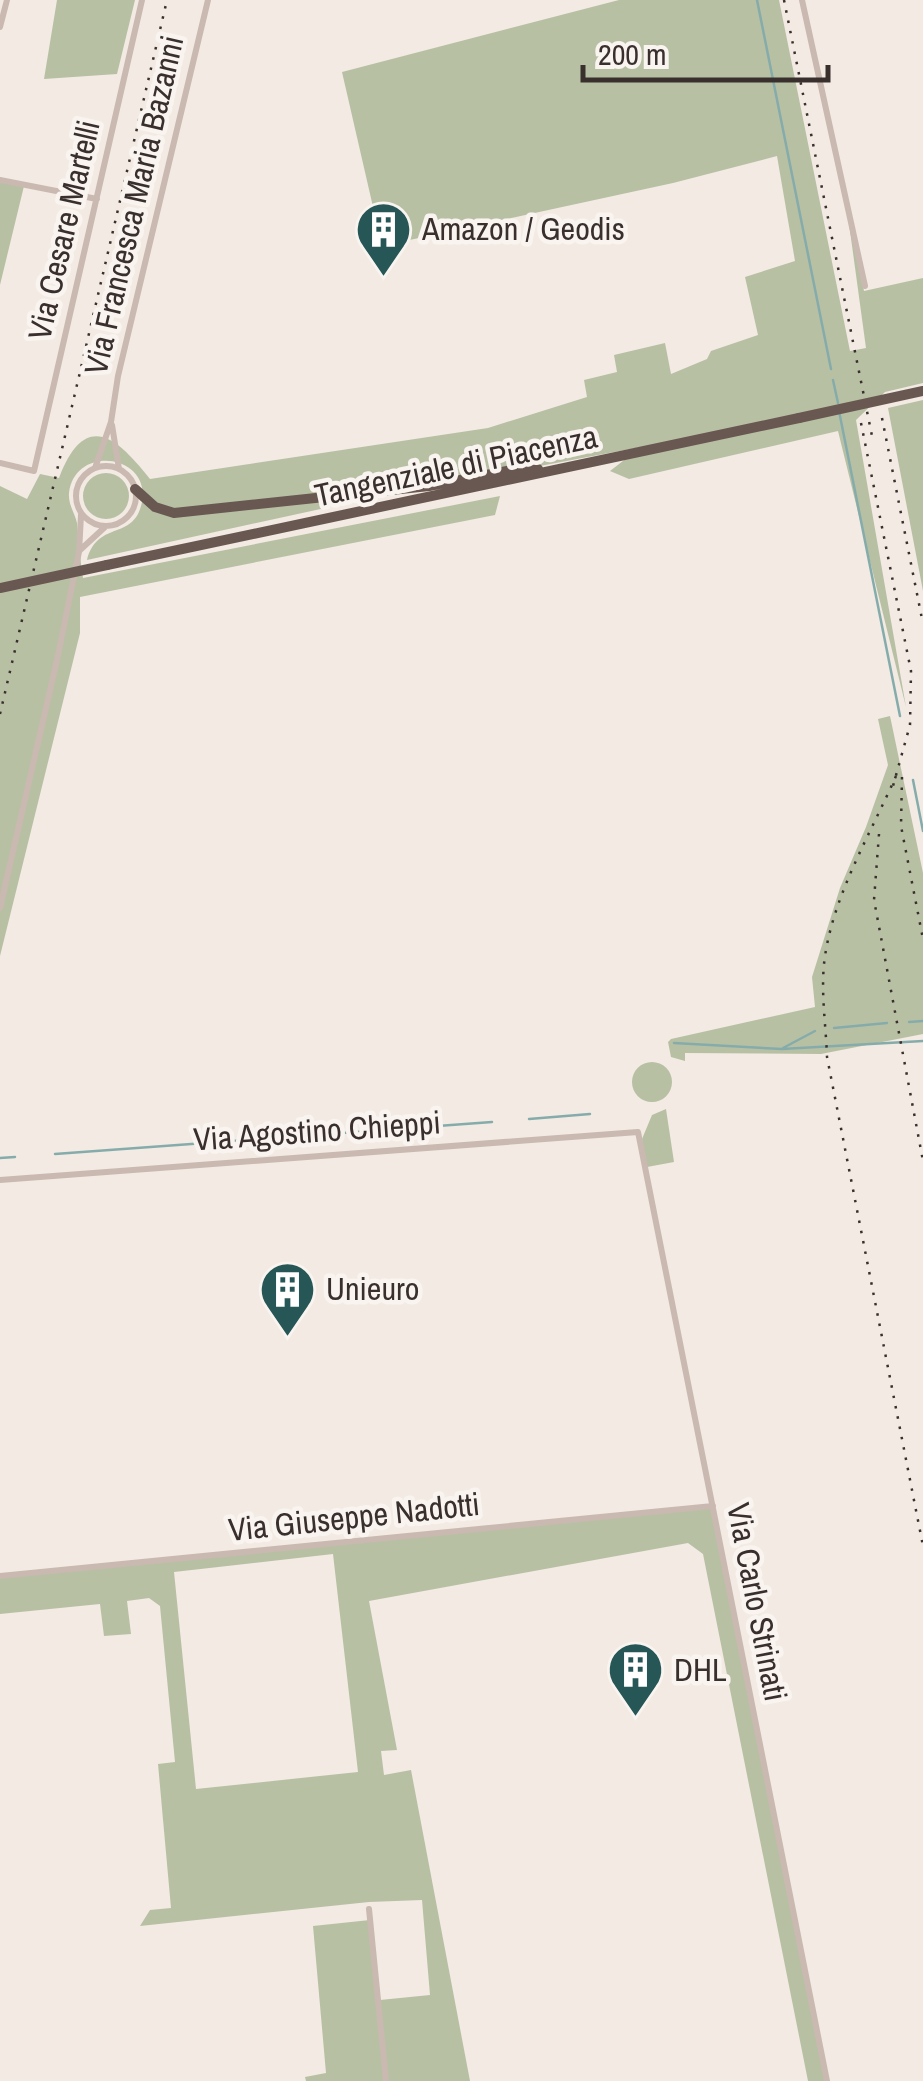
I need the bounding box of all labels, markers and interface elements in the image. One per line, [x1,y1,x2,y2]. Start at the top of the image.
scale bar [583,20,828,82]
street label: Via Francesca Maria Bazanni [74,31,193,379]
text: 200 m [598,34,666,74]
street label: Via Cesare Martelli [17,116,110,344]
building icon: Amazon / Geodis [353,199,413,278]
place label: Amazon / Geodis [421,207,625,250]
street label: Tangenziale di Piacenza [311,414,602,516]
street label: Via Agostino Chieppi [192,1100,442,1161]
building icon: Unieuro [257,1259,317,1338]
place label: Unieuro [326,1267,419,1310]
street label: Via Giuseppe Nadotti [226,1482,481,1551]
street label: Via Carlo Strinati [717,1499,798,1705]
building icon: DHL [605,1640,665,1719]
place label: DHL [674,1648,727,1691]

